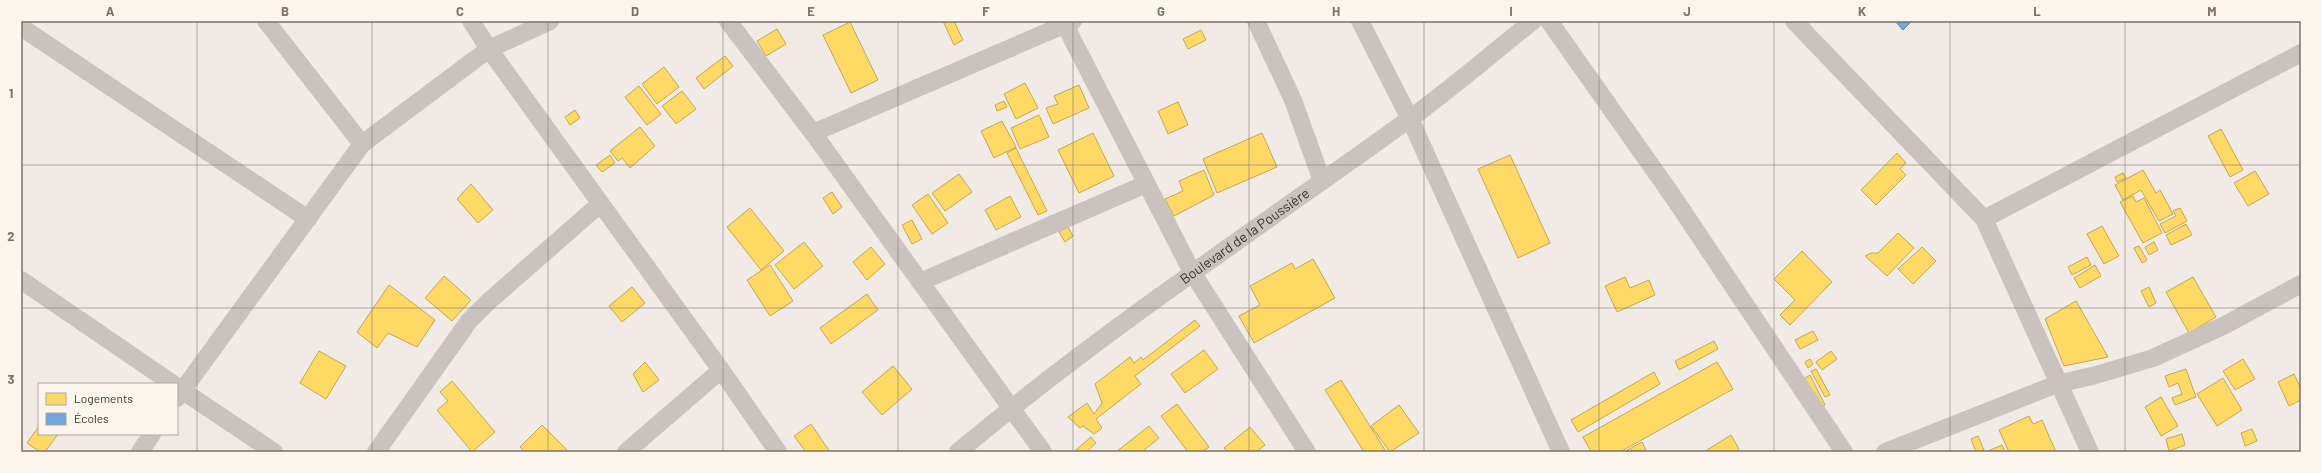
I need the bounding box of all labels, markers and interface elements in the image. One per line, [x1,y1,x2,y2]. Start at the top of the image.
text: A [106,3,115,19]
text: B [281,3,289,19]
text: C [456,3,464,19]
text: D [631,3,639,19]
text: E [807,3,815,19]
text: F [982,3,990,19]
text: G [1157,3,1165,19]
text: H [1332,3,1340,19]
text: I [1509,3,1513,19]
text: J [1683,3,1691,19]
text: K [1858,3,1866,19]
text: L [2033,3,2041,19]
text: M [2207,3,2217,19]
text: 1 [9,85,13,101]
street label: Boulevard de la Poussière [1176,184,1312,287]
text: 2 [7,228,15,244]
text: 3 [7,371,15,387]
legend [38,383,178,435]
text: Logements [74,391,133,405]
text: Écoles [74,411,109,425]

